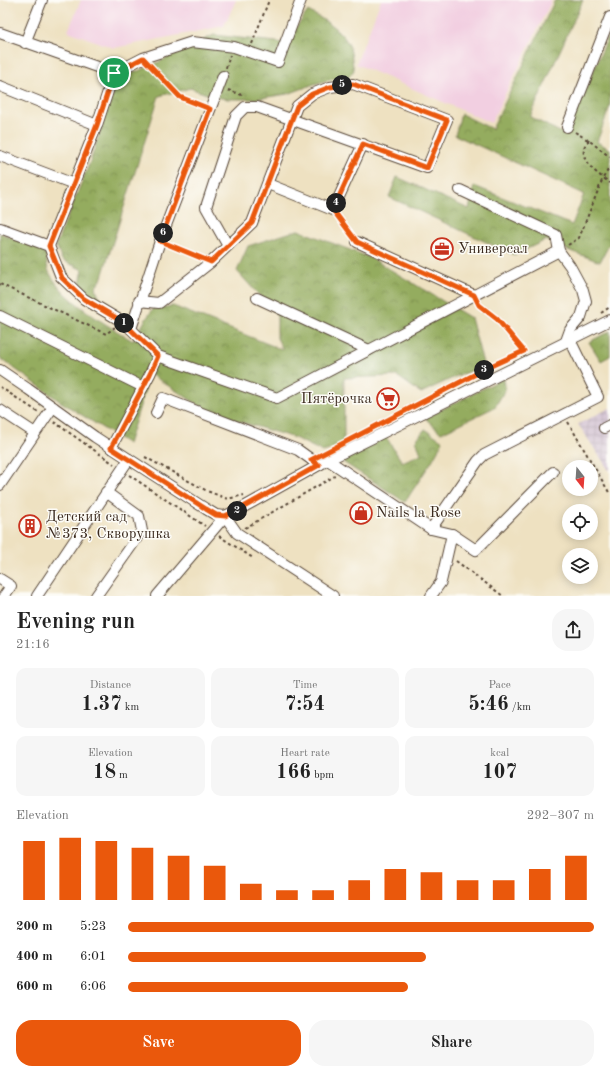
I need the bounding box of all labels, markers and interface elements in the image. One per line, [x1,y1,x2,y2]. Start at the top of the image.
pin [97,56,131,90]
icon: arrive [103,62,125,84]
pin: 5 [332,75,352,95]
text: 5 [339,79,345,90]
pin: 4 [326,193,346,213]
text: 4 [333,197,339,208]
pin: 6 [153,223,173,243]
text: 6 [160,227,166,238]
office icon: Универсал [429,236,455,262]
place label: Универсал [458,242,528,257]
pin: 1 [114,313,134,333]
text: 1 [121,317,127,328]
pin: 3 [474,360,494,380]
text: 3 [481,364,487,375]
supermarket icon: Пятёрочка [375,386,401,412]
place label: Пятёрочка [301,392,373,407]
north arrow [562,460,598,496]
map controls [562,460,598,584]
shop icon: Nails la Rose [348,500,374,526]
pin: 2 [227,501,247,521]
button: locate [562,504,598,540]
text: 2 [234,505,240,516]
place label: Nails la Rose [376,506,461,521]
place label: Детский сад №373, Скворушка [46,510,171,542]
building icon: Детский сад №373, Скворушка [17,513,43,539]
button: layers [562,548,598,584]
button: share [552,609,594,651]
text: Evening run [16,611,135,633]
text: 21:16 [16,638,50,651]
text: Distance [90,680,131,691]
text: Time [293,680,317,691]
text: Pace [489,680,511,691]
text: 1.37 [81,695,122,715]
text: 7:54 [285,695,325,715]
text: 5:46 [468,695,509,715]
text: km [122,702,139,713]
text: /km [509,702,531,713]
text: Elevation [88,748,133,759]
text: Heart rate [280,748,330,759]
text: kcal [490,748,509,759]
text: 18 [93,763,116,783]
text: 166 [276,763,311,783]
text: 107 [482,763,517,783]
text: m [116,770,128,781]
text: bpm [311,770,334,781]
text: Elevation [16,809,69,822]
text: 292–307 m [527,809,594,822]
text: 200 m [16,920,53,933]
text: 5:23 [80,920,106,933]
text: 400 m [16,950,53,963]
text: 6:01 [80,950,106,963]
text: 600 m [16,980,53,993]
text: 6:06 [80,980,106,993]
button: Save [16,1020,301,1066]
button: Share [309,1020,594,1066]

